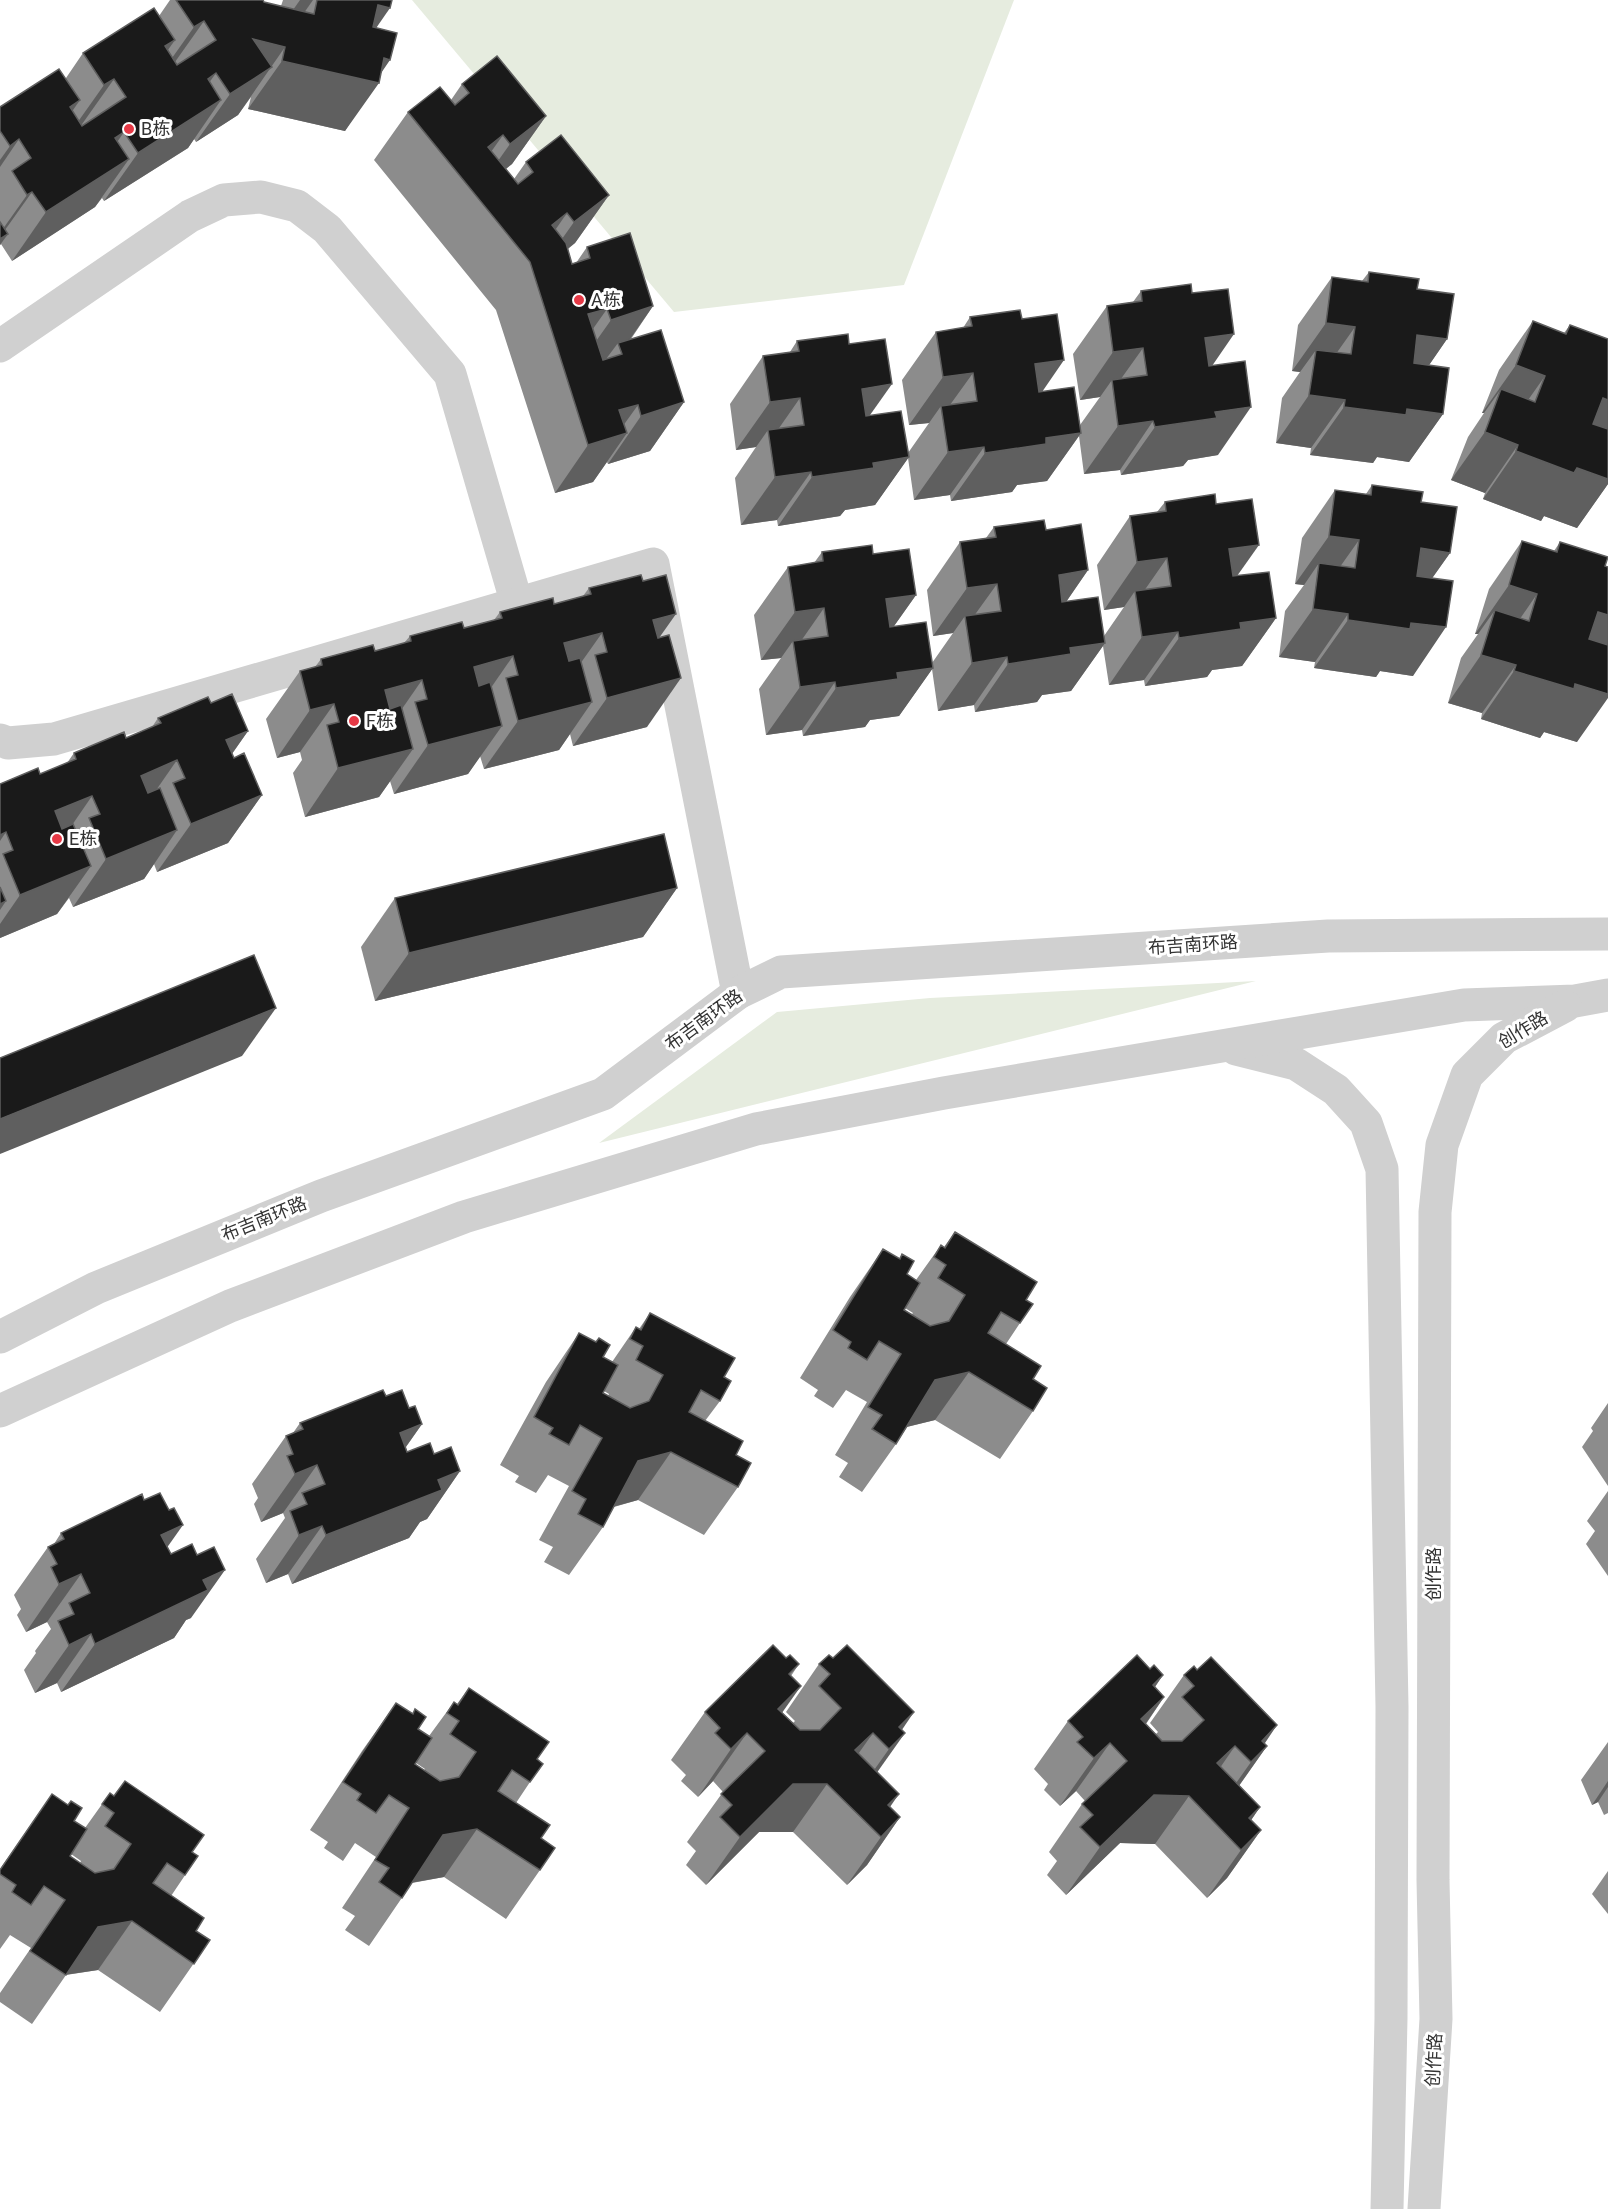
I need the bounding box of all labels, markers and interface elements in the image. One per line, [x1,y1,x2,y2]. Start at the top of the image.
place label: B栋 [141,118,170,139]
marker: B栋 [122,122,136,136]
place label: A栋 [591,289,621,310]
marker: A栋 [572,293,586,307]
place label: F栋 [366,710,394,731]
marker: F栋 [347,714,361,728]
place label: E栋 [69,828,97,849]
marker: E栋 [50,832,64,846]
street label: 布吉南环路 [1147,931,1239,958]
street label: 布吉南环路 [661,985,746,1055]
street label: 创作路 [1494,1007,1551,1052]
street label: 布吉南环路 [218,1192,309,1245]
street label: 创作路 [1423,1547,1444,1601]
street label: 创作路 [1422,2032,1445,2087]

